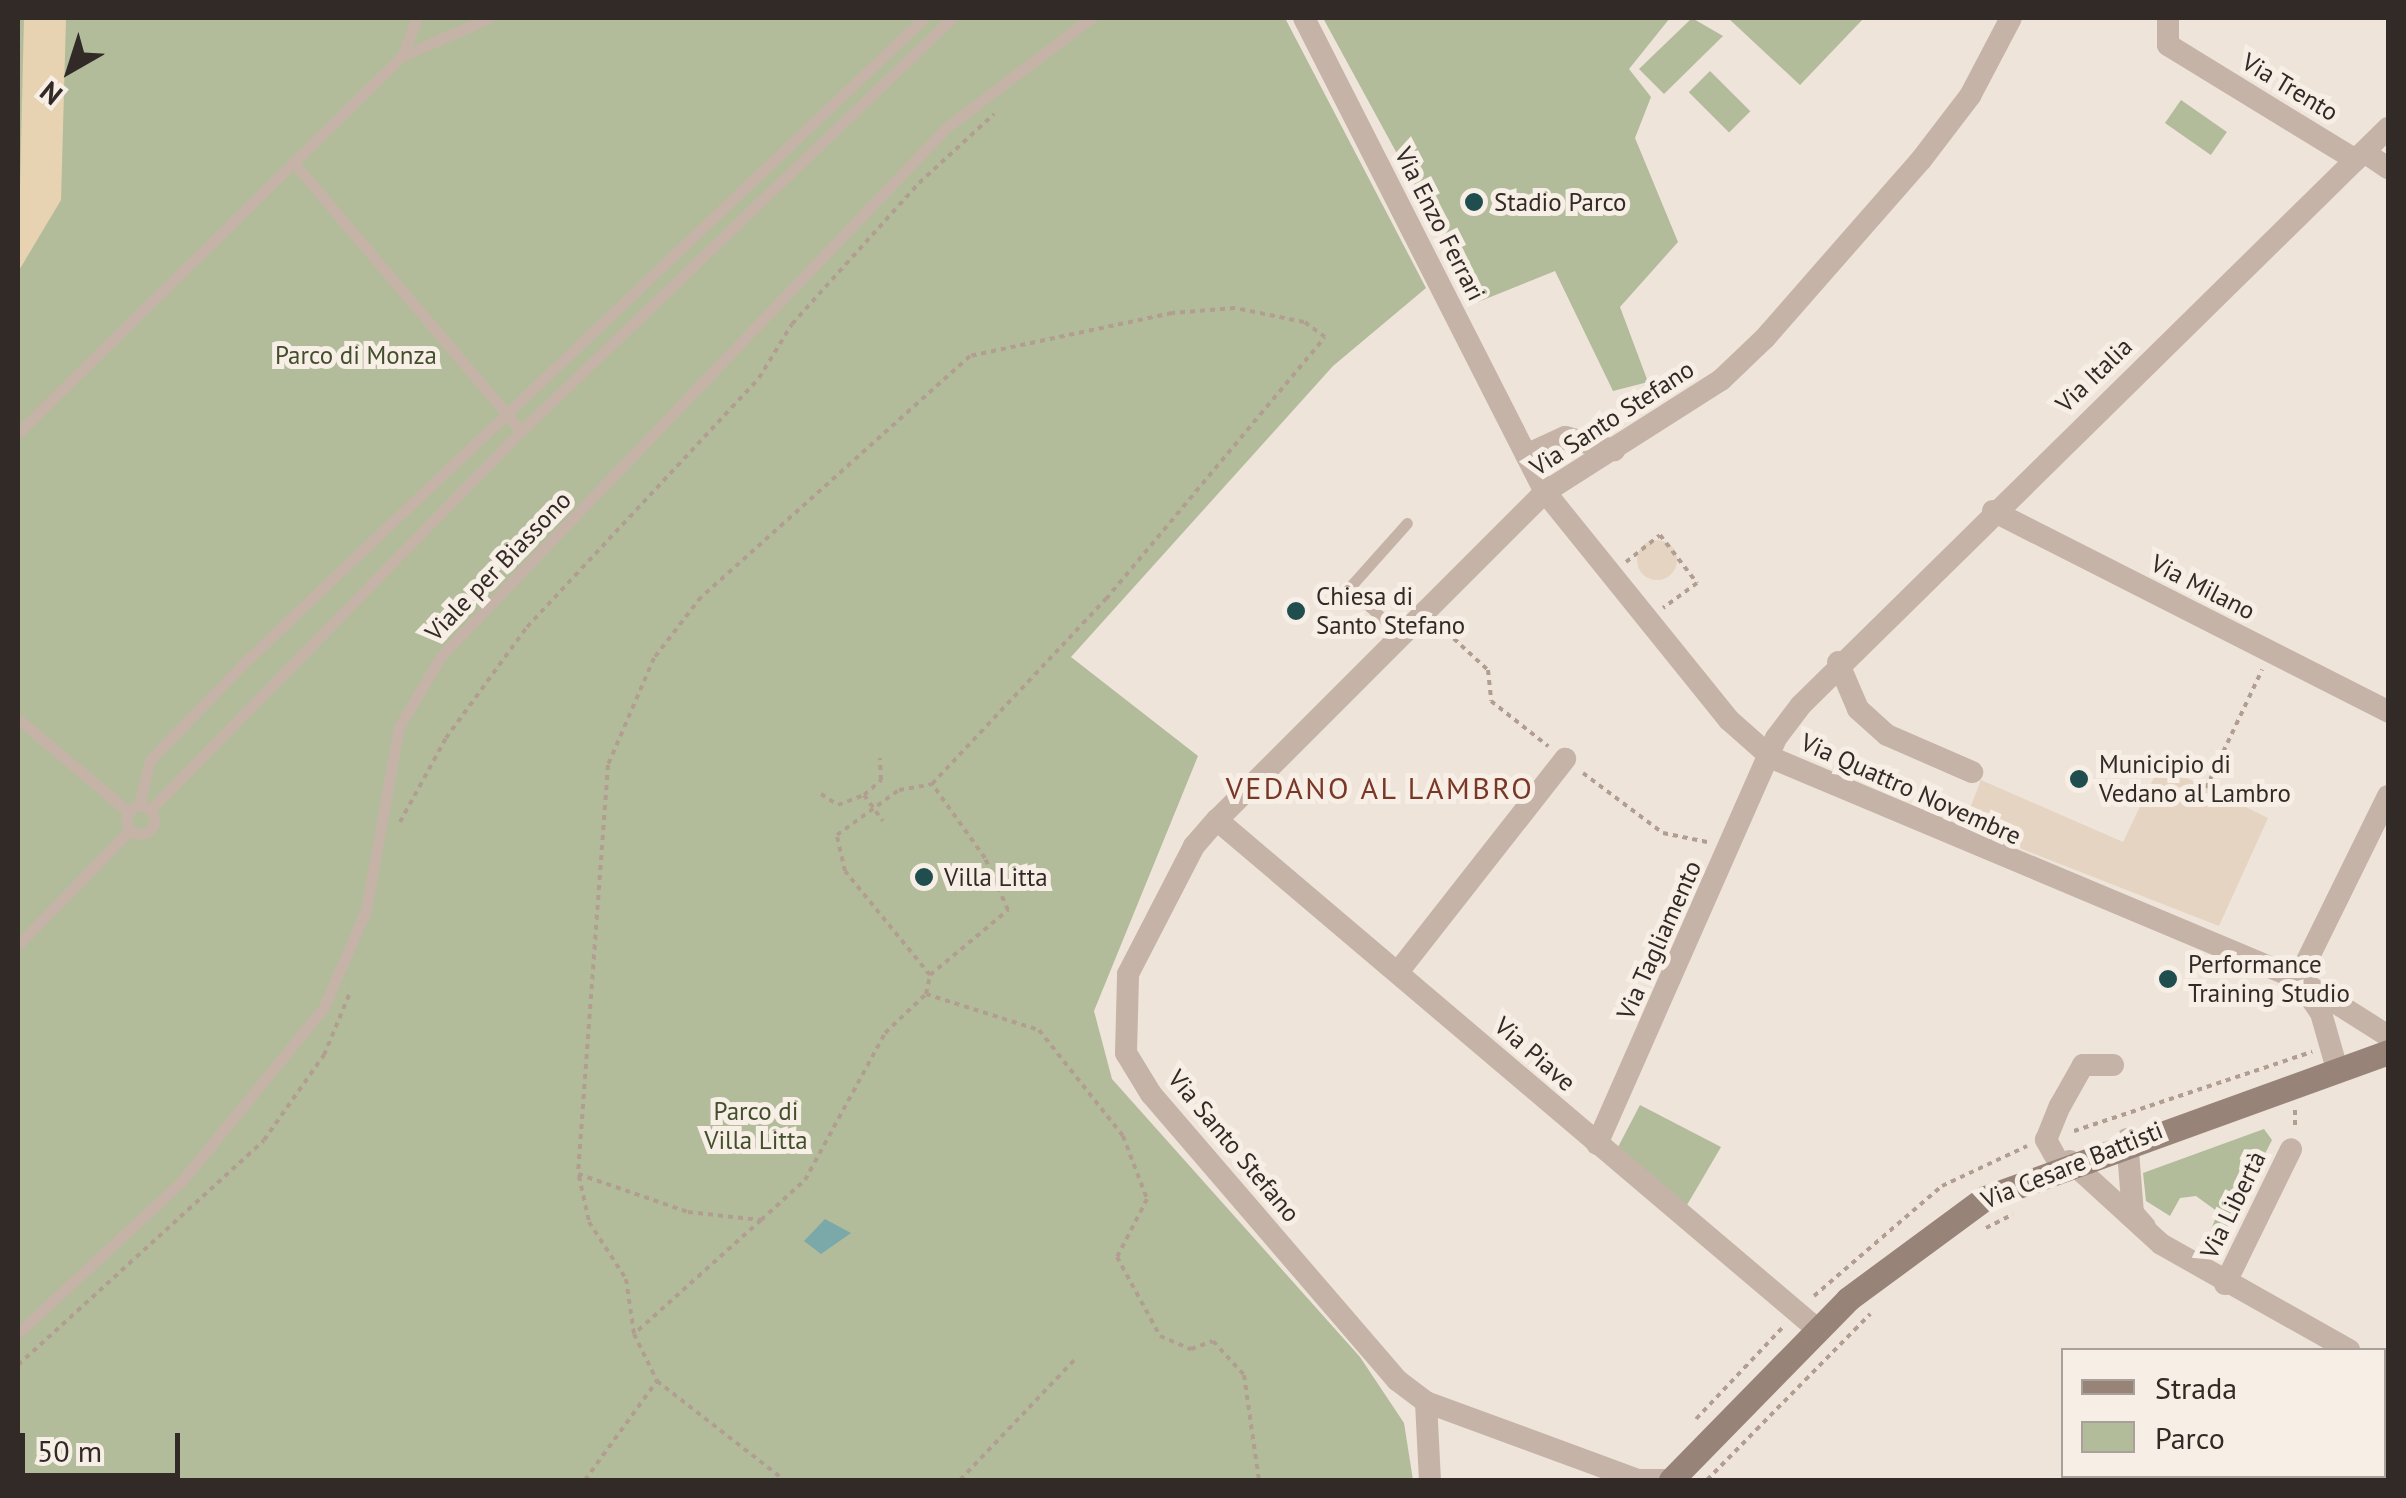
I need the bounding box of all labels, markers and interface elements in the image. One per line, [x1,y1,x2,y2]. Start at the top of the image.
north arrow [20,20,120,120]
street label: Via Trento [2236,46,2344,128]
text: N [32,74,70,114]
street label: Via Enzo Ferrari [1388,142,1492,306]
place label: Stadio Parco [1494,187,1626,217]
marker: Stadio Parco [1463,191,1485,213]
street label: Via Italia [2050,331,2138,419]
park label: Parco di Monza [275,340,437,370]
street label: Via Santo Stefano [1524,354,1700,482]
street label: Viale per Biassono [419,485,577,647]
street label: Via Milano [2146,548,2260,626]
place label: Chiesa di Santo Stefano [1316,582,1465,641]
marker: Chiesa di Santo Stefano [1285,600,1307,622]
street label: Via Quattro Novembre [1796,727,2026,851]
place label: Municipio di Vedano al Lambro [2099,750,2291,809]
marker: Municipio di Vedano al Lambro [2068,768,2090,790]
district label: VEDANO AL LAMBRO [1225,770,1535,806]
street label: Via Tagliamento [1610,855,1708,1025]
place label: Villa Litta [944,862,1048,892]
marker: Villa Litta [913,866,935,888]
place label: Performance Training Studio [2188,950,2350,1009]
marker: Performance Training Studio [2157,968,2179,990]
street label: Via Piave [1488,1011,1582,1097]
street label: Via Santo Stefano [1162,1064,1306,1228]
park label: Parco di Villa Litta [704,1097,808,1156]
street label: Via Cesare Battisti [1977,1115,2167,1215]
street label: Via Libertà [2194,1146,2272,1264]
legend [2061,1348,2386,1478]
text: Strada [2155,1368,2237,1407]
scale bar [25,1413,185,1475]
text: Parco [2155,1418,2225,1457]
text: 50 m [37,1431,102,1470]

